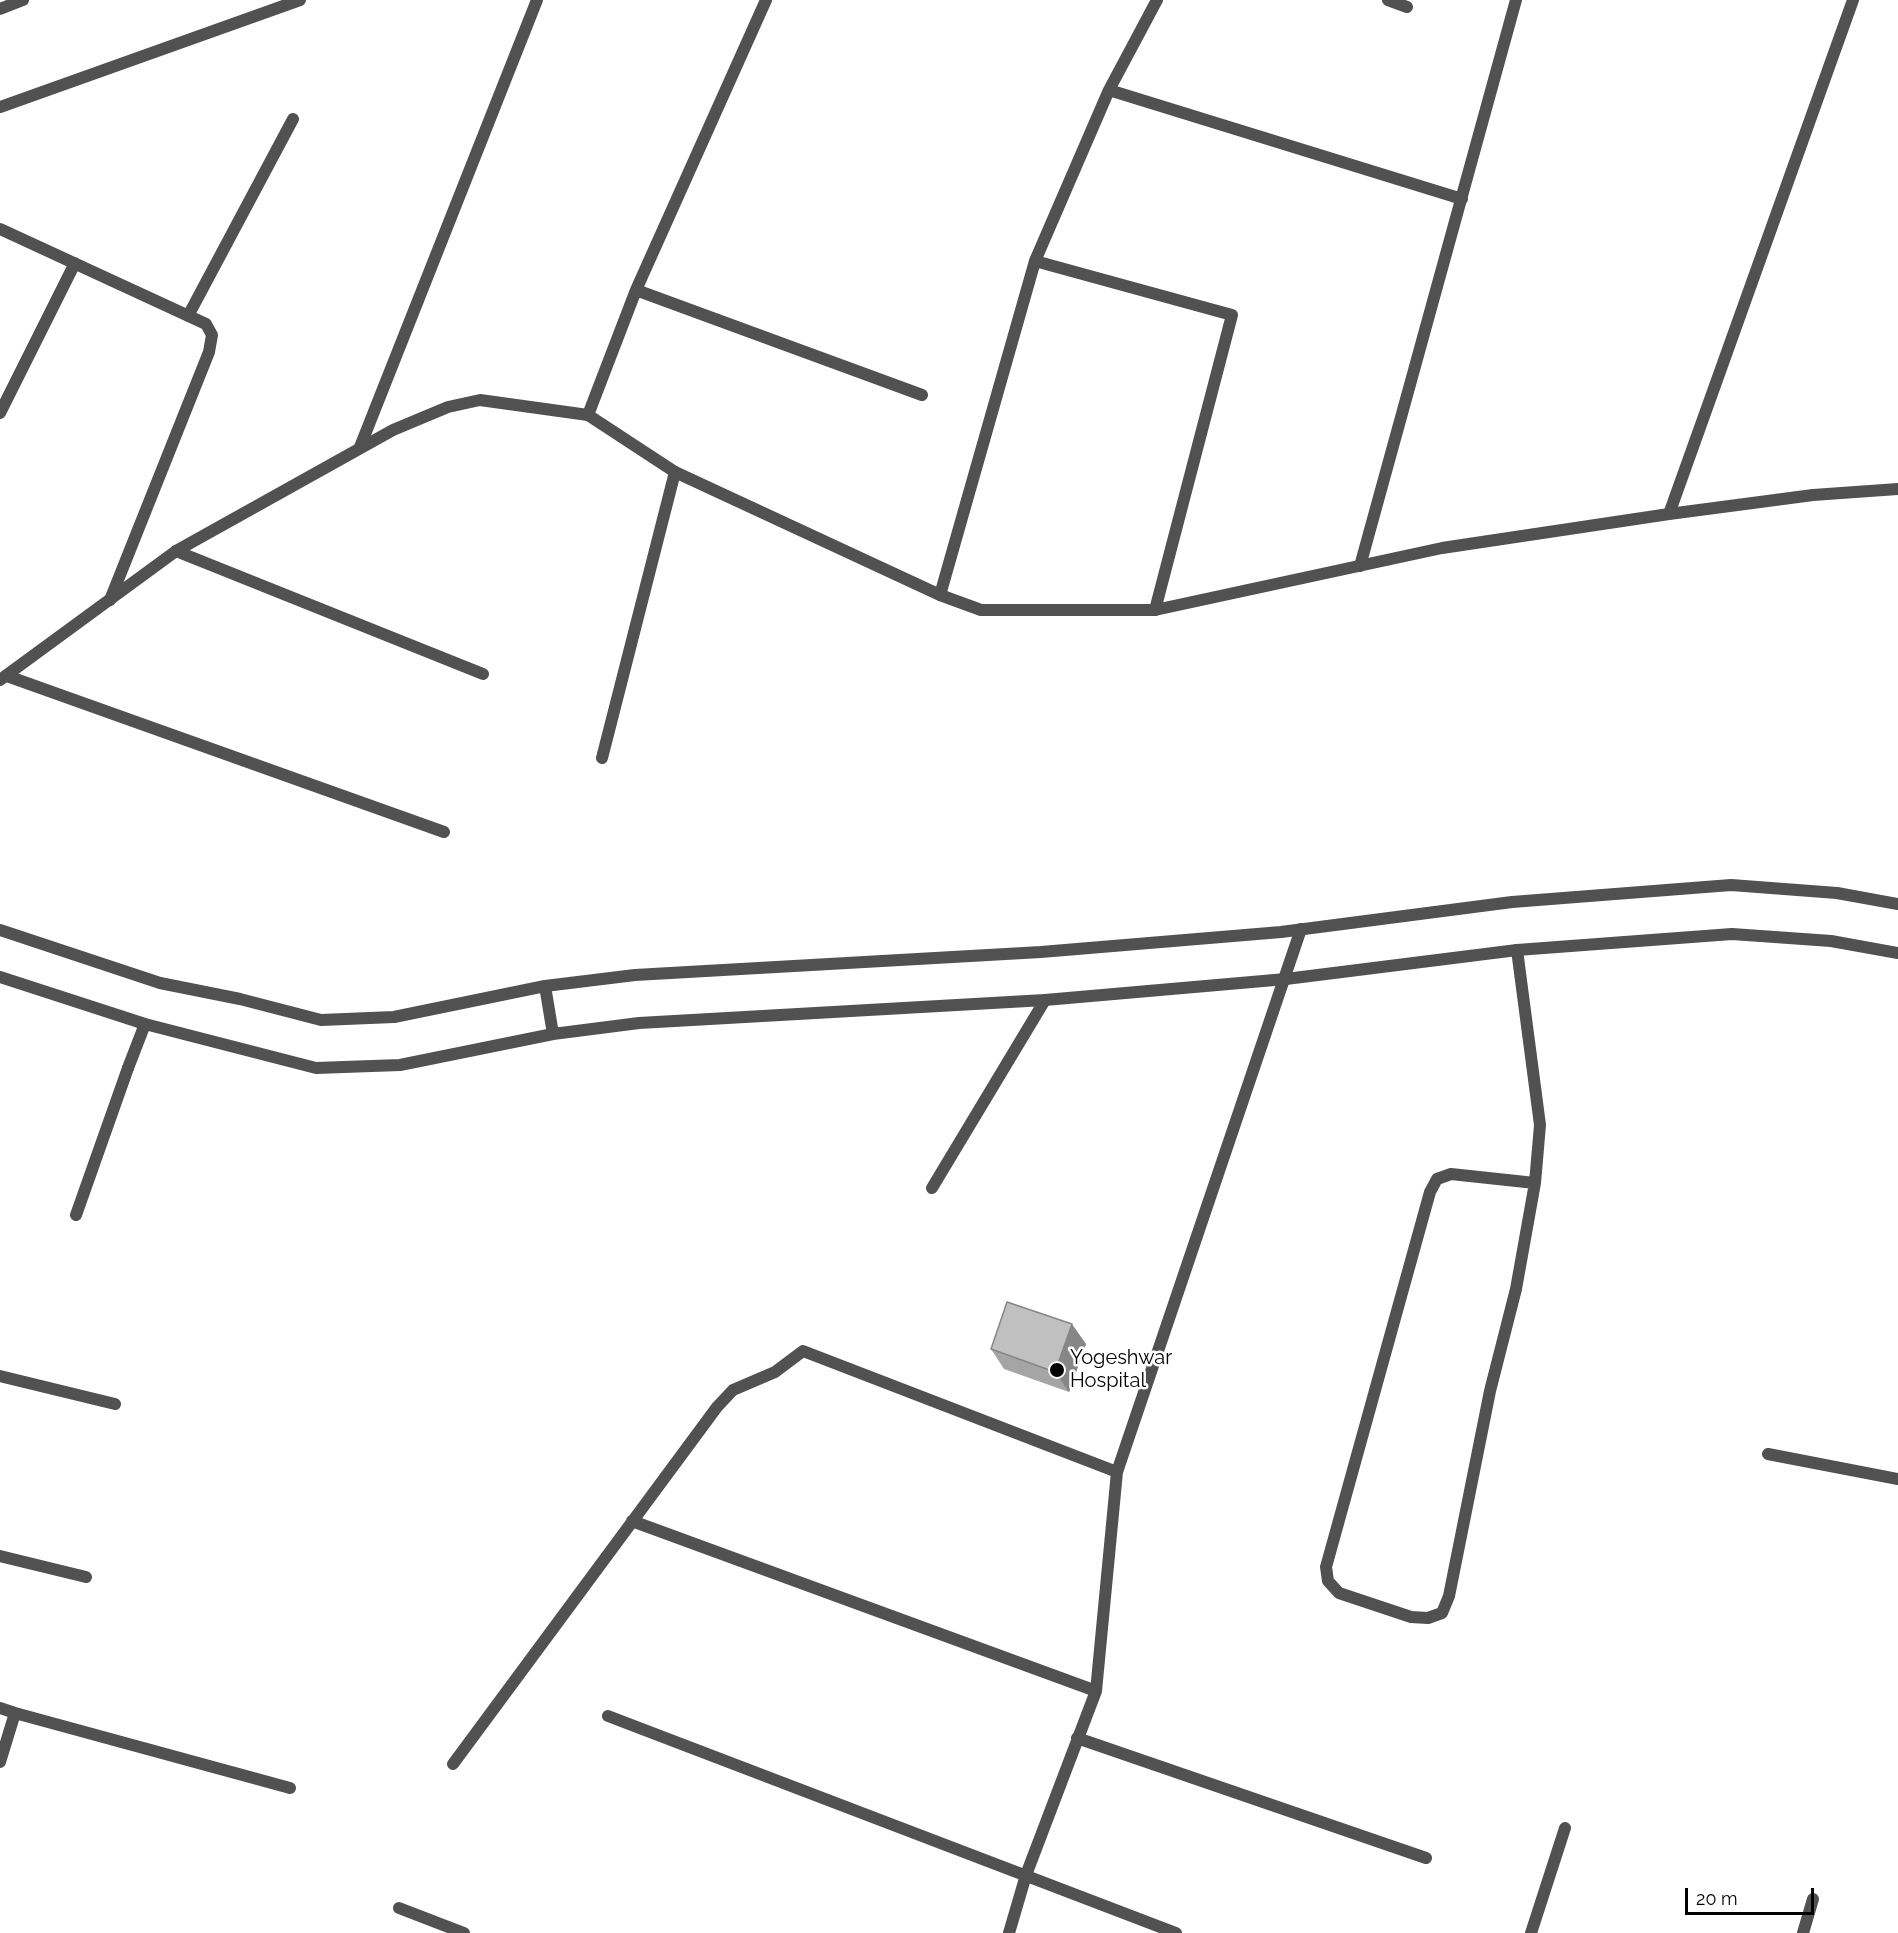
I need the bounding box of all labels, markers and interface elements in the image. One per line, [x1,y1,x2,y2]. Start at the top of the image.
place label: Yogeshwar Hospital [1070,1346,1172,1393]
marker: Yogeshwar Hospital [1048,1361,1066,1379]
scale bar [1688,1876,1817,1914]
text: 20 m [1696,1888,1738,1909]

